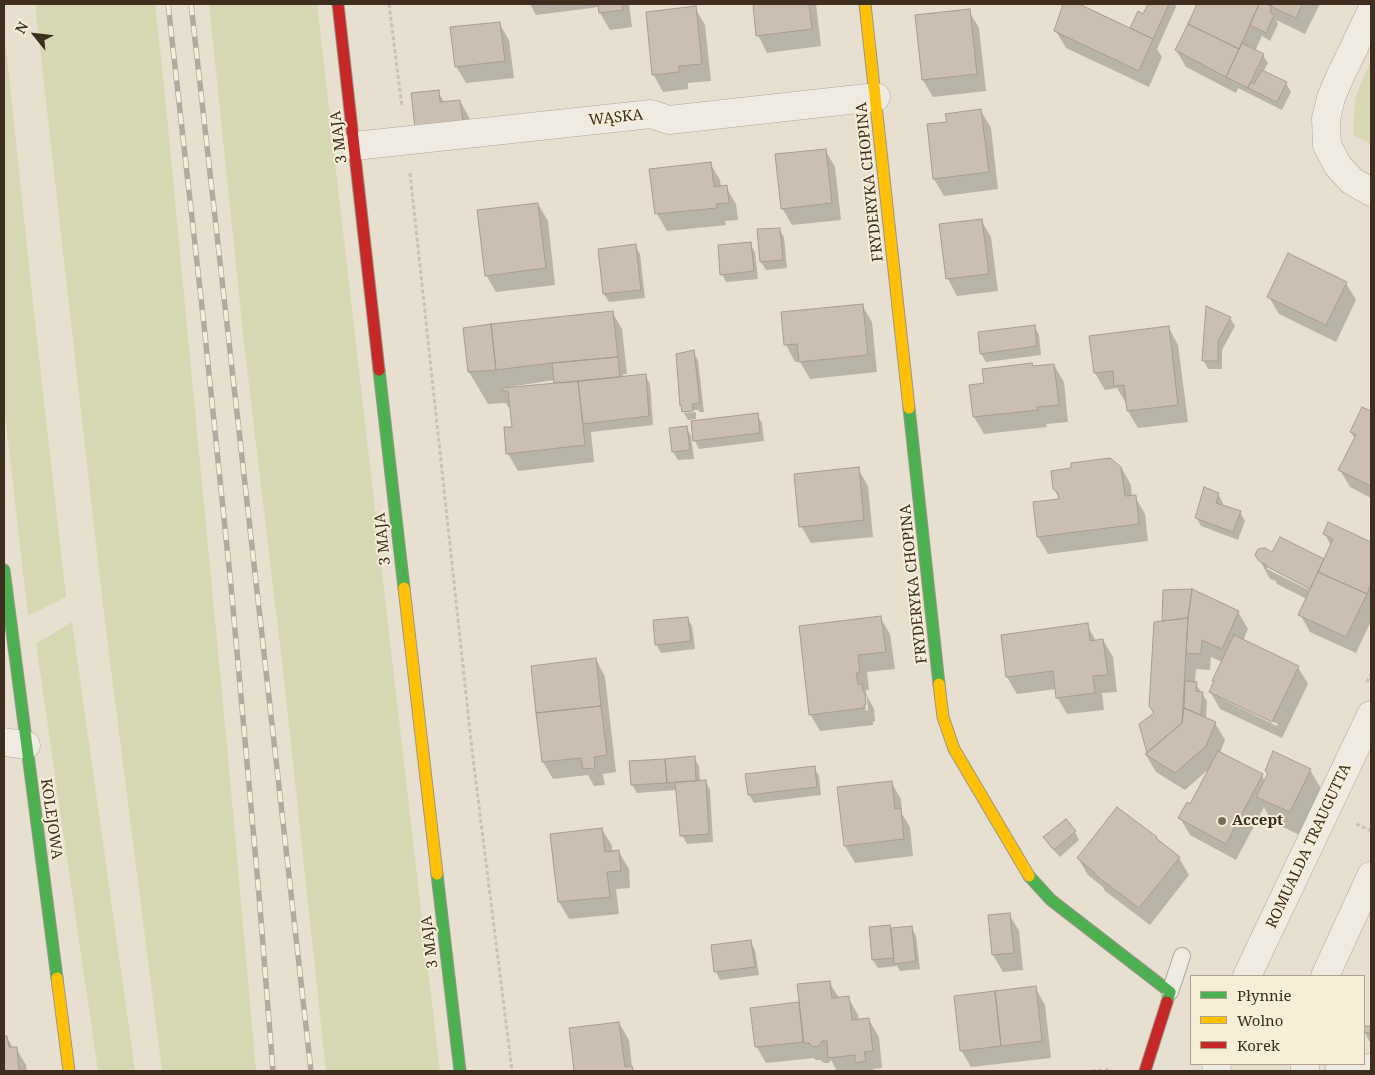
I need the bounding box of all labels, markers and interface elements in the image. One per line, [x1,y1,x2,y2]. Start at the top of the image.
north arrow [10,10,60,60]
text: N [10,18,32,37]
street label: FRYDERYKA CHOPINA [853,101,887,263]
street label: WĄSKA [588,106,644,130]
street label: 3 MAJA [327,110,351,164]
street label: FRYDERYKA CHOPINA [897,503,931,665]
street label: 3 MAJA [371,512,395,566]
street label: ROMUALDA TRAUGUTTA [1263,761,1355,931]
street label: KOLEJOWA [36,777,66,861]
place label: Accept [1232,812,1283,830]
marker: Accept [1216,815,1228,827]
street label: 3 MAJA [418,915,442,969]
legend [1190,975,1365,1065]
text: Płynnie [1237,985,1292,1005]
text: Wolno [1237,1010,1283,1030]
text: Korek [1237,1035,1280,1055]

